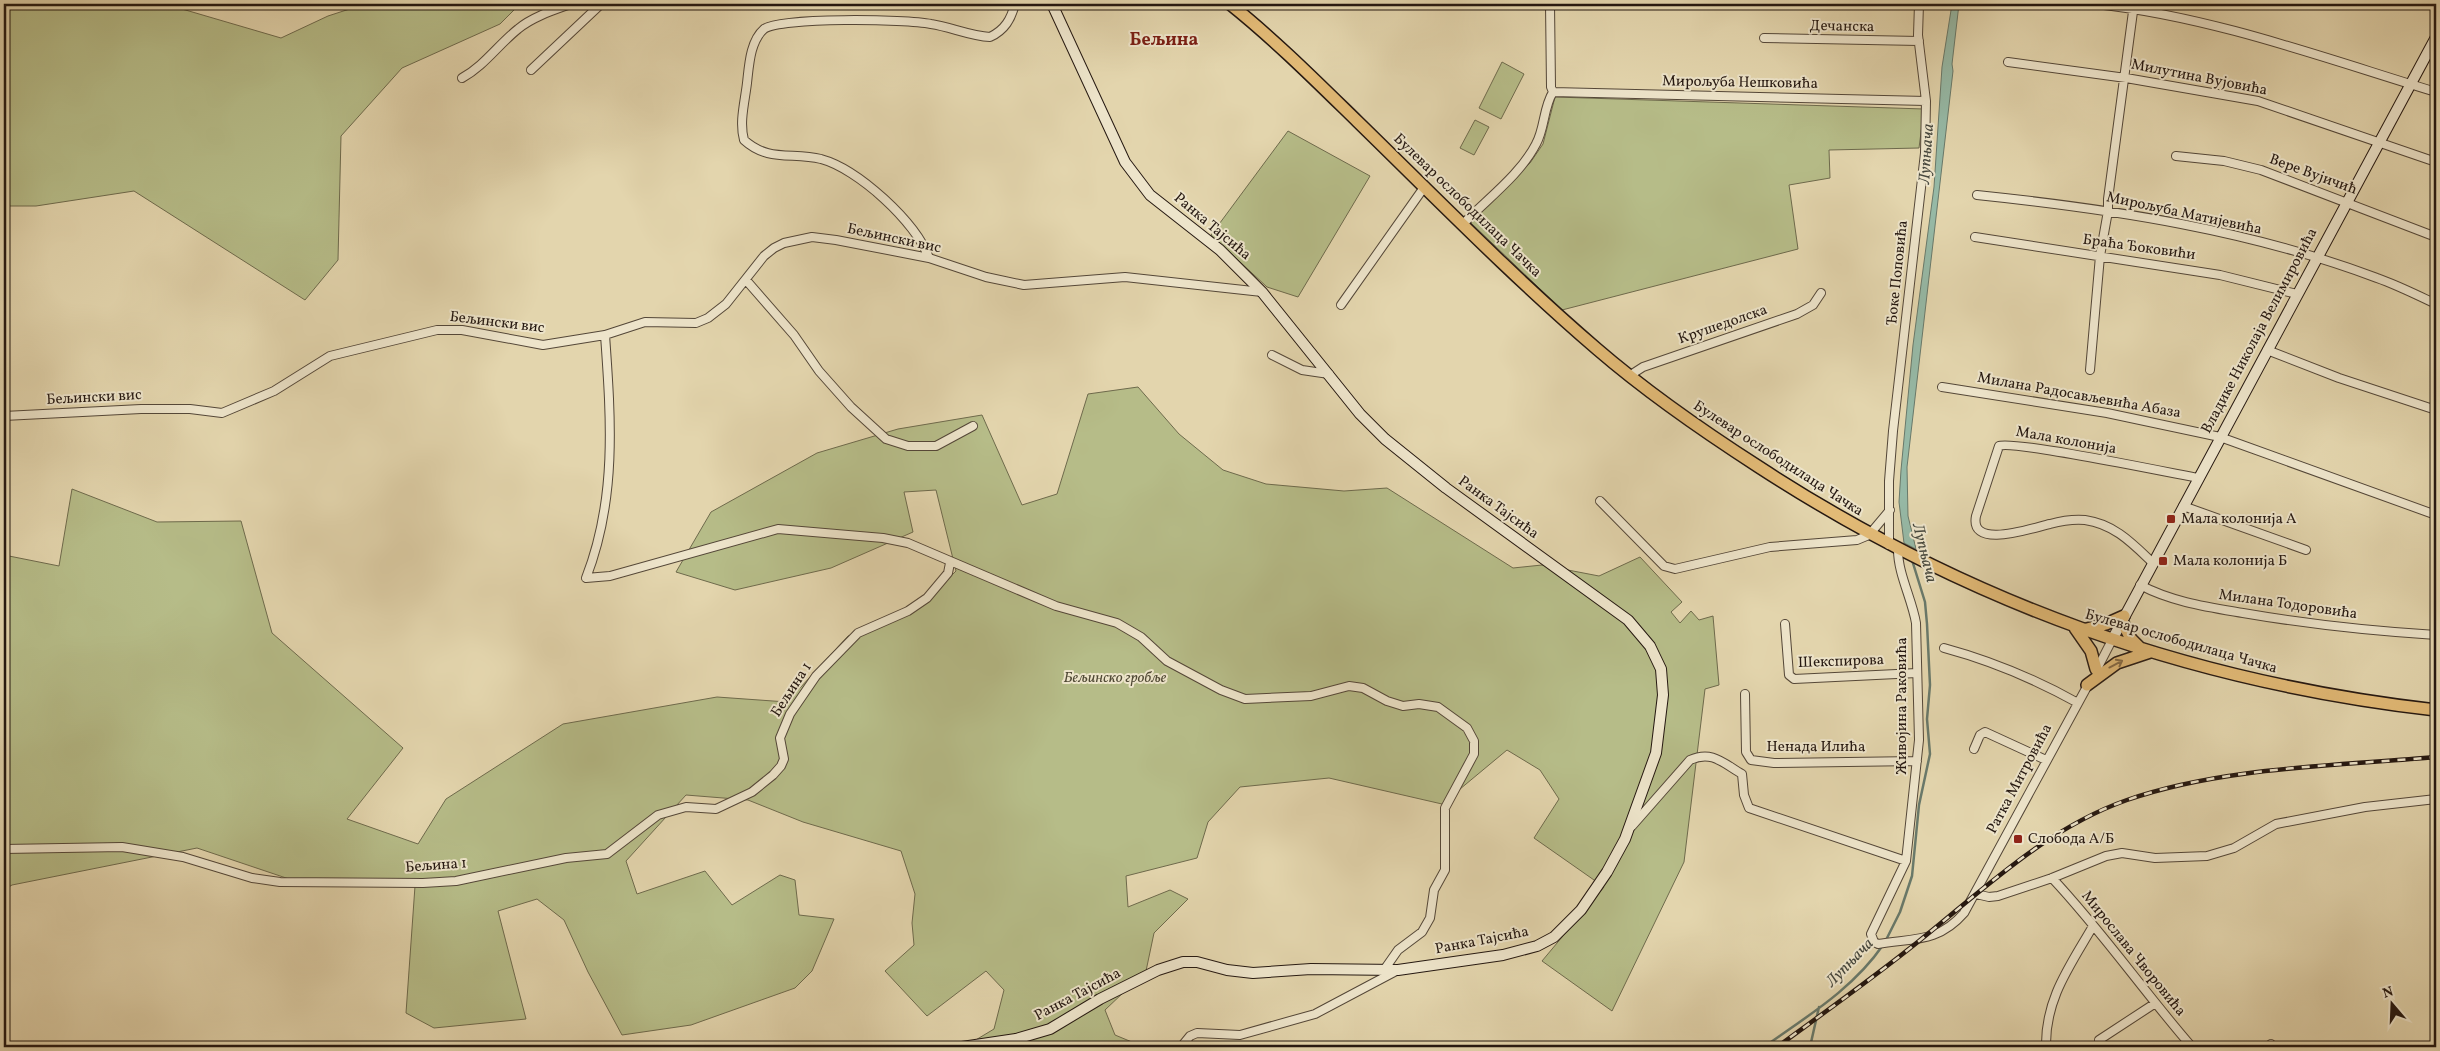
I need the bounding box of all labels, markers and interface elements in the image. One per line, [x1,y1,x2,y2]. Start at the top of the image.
street label: Дечанска [1809,16,1875,38]
district label: Бељина [1130,28,1199,53]
street label: Милутина Вујовића [2129,54,2269,102]
street label: Мирољуба Нешковића [1662,71,1818,95]
water label: Лупњача [1914,123,1940,186]
street label: Булевар ослободилаца Чачка [1388,129,1546,283]
street label: Вере Вујичић [2266,149,2360,201]
street label: Мирољуба Матијевића [2104,187,2264,241]
street label: Ранка Тајсића [1169,188,1255,266]
street label: Бељински вис [845,219,943,259]
street label: Ђоке Поповића [1882,219,1914,327]
street label: Владике Николаја Велимировића [2197,225,2323,437]
street label: Браћа Ђоковићи [2081,230,2197,266]
street label: Крушедолска [1676,300,1770,350]
street label: Бељински вис [448,307,546,339]
street label: Милана Радосављевића Абаза [1975,368,2183,424]
street label: Бељински вис [46,385,143,411]
street label: Булевар ослободилаца Чачка [1689,396,1867,522]
street label: Мала колонија [2014,422,2118,460]
street label: Ранка Тајсића [1453,472,1543,544]
place label: Мала колонија А [2181,509,2297,530]
marker: Мала колонија А [2165,513,2177,525]
water label: Лупњача [1906,520,1942,585]
place label: Мала колонија Б [2173,551,2287,572]
marker: Мала колонија Б [2157,555,2169,567]
street label: Милана Тодоровића [2217,585,2359,625]
street label: Булевар ослободилаца Чачка [2082,604,2280,680]
street label: Живојина Раковића [1892,637,1913,775]
street label: Шекспирова [1798,650,1884,674]
street label: Бељина 1 [766,658,818,722]
one-way arrow [2109,659,2124,669]
park label: Бељинско гробље [1064,668,1167,689]
street label: Ратка Митровића [1982,720,2058,838]
street label: Ненада Илића [1766,737,1866,758]
place label: Слобода А/Б [2028,829,2114,850]
marker: Слобода А/Б [2012,833,2024,845]
street label: Бељина 1 [405,853,467,879]
street label: Мирослава Чворовића [2076,887,2190,1021]
street label: Ранка Тајсића [1433,922,1531,960]
water label: Лупњача [1820,933,1879,993]
street label: Ранка Тајсића [1031,963,1125,1027]
north arrow [2368,978,2418,1028]
text: N [2380,982,2396,1004]

